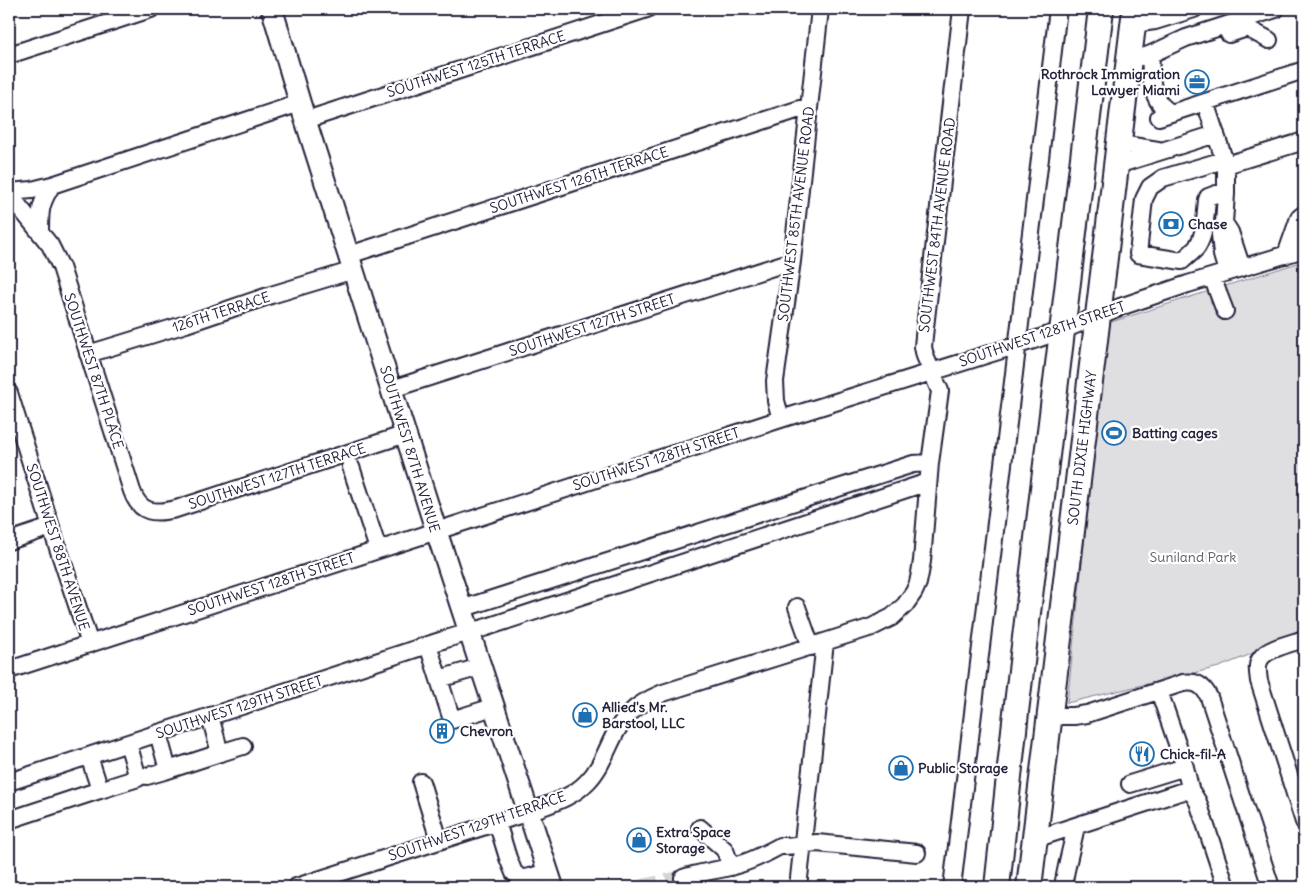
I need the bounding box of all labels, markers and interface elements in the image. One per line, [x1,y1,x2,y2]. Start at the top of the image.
street label: SOUTHWEST 125TH TERRACE [385,27,567,101]
place label: Rothrock Immigration Lawyer Miami [1041,65,1180,99]
office icon: Rothrock Immigration Lawyer Miami [1184,69,1210,95]
street label: SOUTHWEST 85TH AVENUE ROAD [774,105,818,323]
street label: SOUTHWEST 84TH AVENUE ROAD [915,116,959,334]
street label: SOUTHWEST 126TH TERRACE [488,143,670,217]
bank icon: Chase [1158,211,1184,237]
place label: Chase [1188,215,1228,233]
street label: 126TH TERRACE [170,288,272,336]
street label: SOUTHWEST 127TH STREET [507,290,677,360]
street label: SOUTHWEST 87TH PLACE [60,291,128,451]
street label: SOUTHWEST 128TH STREET [957,297,1127,371]
street label: SOUTHWEST 87TH AVENUE [376,363,444,535]
street label: SOUTH DIXIE HIGHWAY [1064,369,1100,526]
sports icon: Batting cages [1101,420,1127,446]
street label: SOUTHWEST 128TH STREET [570,424,742,494]
place label: Batting cages [1132,424,1218,442]
street label: SOUTHWEST 127TH TERRACE [186,439,368,513]
street label: SOUTHWEST 88TH AVENUE [22,461,94,633]
park label: Suniland Park [1150,548,1236,566]
street label: SOUTHWEST 128TH STREET [185,549,357,619]
street label: SOUTHWEST 129TH STREET [153,672,325,742]
place label: Allied's Mr. Barstool, LLC [602,698,685,732]
shop icon: Allied's Mr. Barstool, LLC [572,702,598,728]
building icon: Chevron [429,718,455,744]
place label: Chevron [460,722,513,740]
restaurant icon: Chick-fil-A [1129,741,1155,767]
place label: Chick-fil-A [1160,745,1226,763]
shop icon: Public Storage [888,755,914,781]
place label: Public Storage [918,759,1008,777]
street label: SOUTHWEST 129TH TERRACE [386,787,568,865]
place label: Extra Space Storage [656,823,731,857]
shop icon: Extra Space Storage [626,827,652,853]

